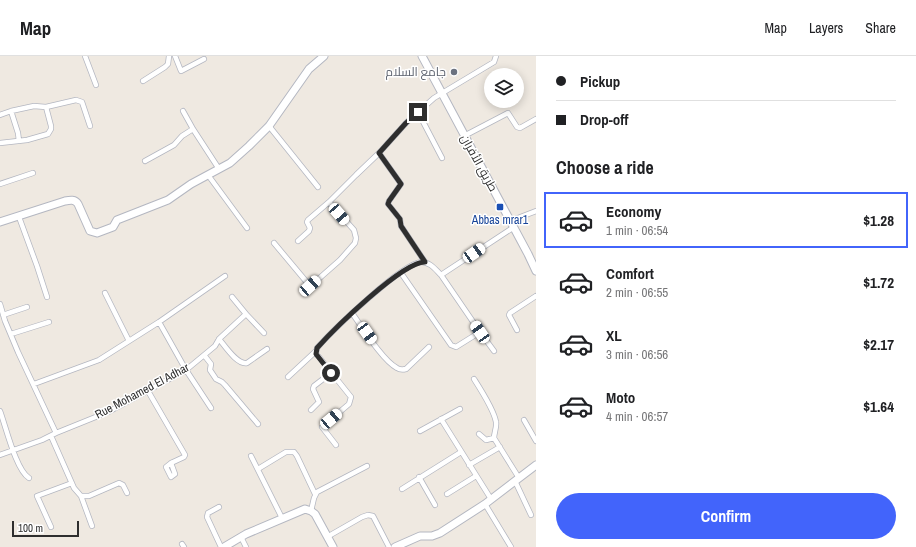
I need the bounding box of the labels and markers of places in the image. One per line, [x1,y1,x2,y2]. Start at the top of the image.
place label: جامع السلام [385,64,446,80]
marker: جامع السلام [449,67,459,77]
marker: Abbas mrar1 [495,202,505,212]
place label: Abbas mrar1 [471,212,529,228]

